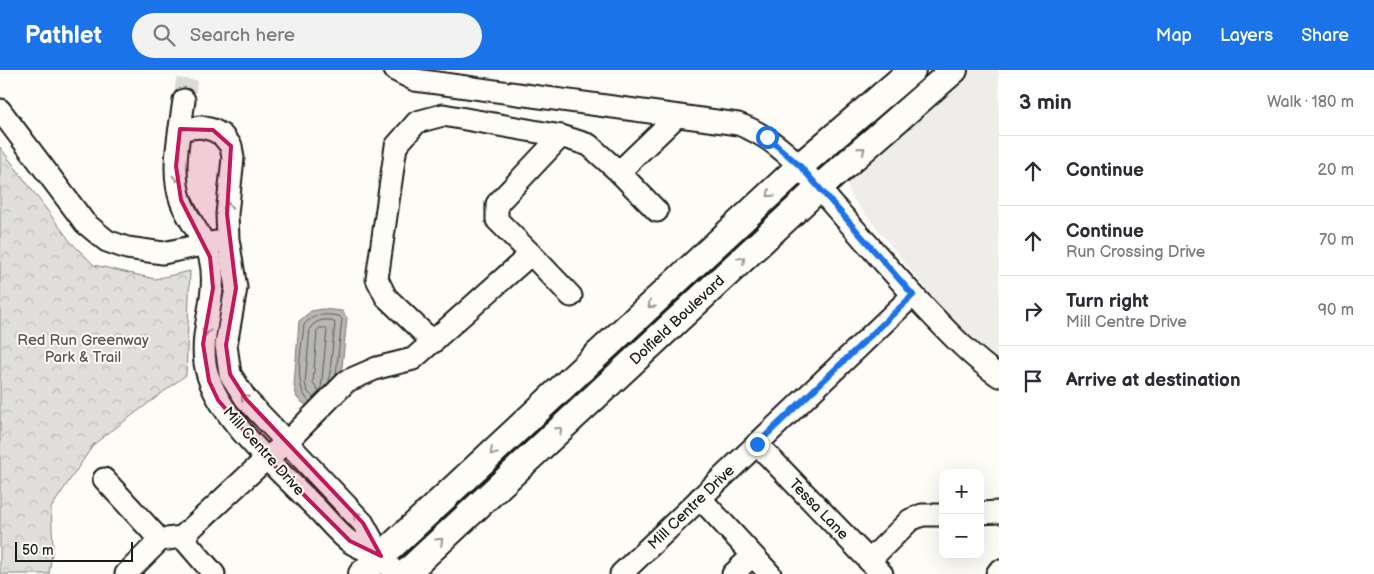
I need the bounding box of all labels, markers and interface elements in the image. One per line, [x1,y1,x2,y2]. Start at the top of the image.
search box [132,13,482,58]
text: Pathlet [25,21,102,50]
icon: search [150,21,178,49]
text: Search here [190,24,295,47]
text: Map [1156,25,1192,46]
text: Layers [1220,25,1273,46]
text: Share [1301,25,1349,46]
text: 3 min [1019,90,1072,115]
text: Walk · 180 m [1267,93,1354,112]
route start [756,126,779,149]
one-way arrow [857,147,866,156]
icon: ahead [1019,157,1047,185]
text: Continue [1066,159,1144,182]
text: 20 m [1318,161,1354,180]
one-way arrow [171,174,182,182]
one-way arrow [766,188,775,197]
one-way arrow [223,202,234,210]
text: Continue [1066,220,1144,243]
icon: ahead [1019,227,1047,255]
text: 70 m [1319,231,1354,250]
text: Run Crossing Drive [1066,243,1205,262]
one-way arrow [736,256,745,265]
street label: Dolfield Boulevard [626,271,729,369]
text: Turn right [1066,290,1149,313]
icon: right [1019,297,1047,325]
one-way arrow [647,299,656,308]
text: 90 m [1318,301,1354,320]
text: Mill Centre Drive [1066,313,1187,332]
one-way arrow [201,327,211,336]
park label: Red Run Greenway Park & Trail [17,331,149,367]
icon: arrive [1019,367,1047,395]
text: Arrive at destination [1066,369,1241,392]
one-way arrow [242,394,250,403]
street label: Mill Centre Drive [219,403,309,500]
one-way arrow [554,427,563,436]
route end [746,433,769,456]
one-way arrow [490,446,499,455]
street label: Mill Centre Drive [644,461,739,553]
map controls [939,469,984,559]
button: + [939,469,984,514]
street label: Tessa Lane [785,475,853,544]
one-way arrow [353,512,362,521]
button: − [939,514,984,559]
one-way arrow [435,538,444,547]
scale bar [15,539,132,562]
text: 50 m [22,542,54,559]

